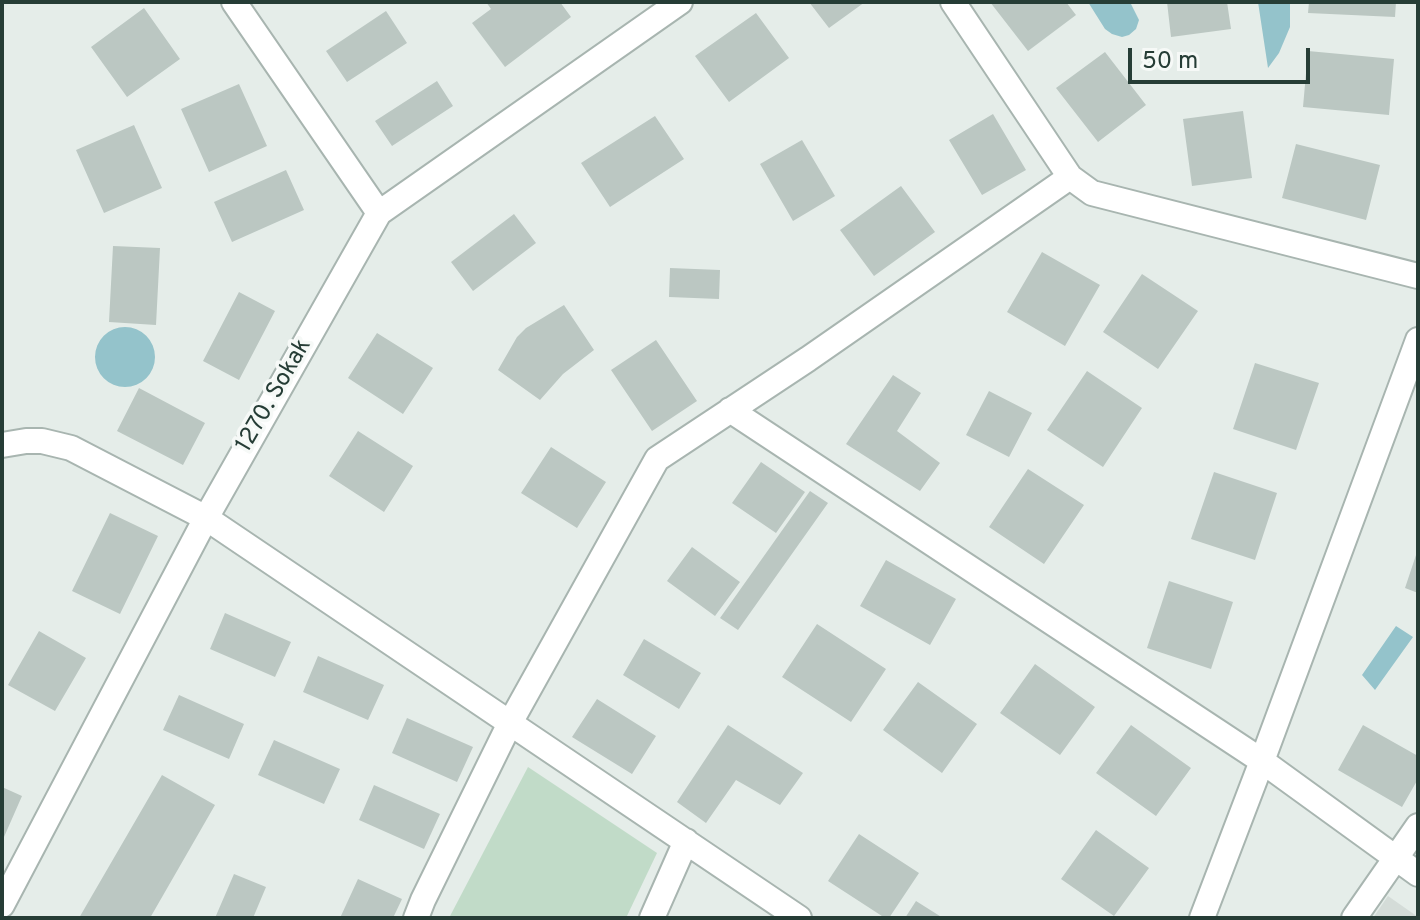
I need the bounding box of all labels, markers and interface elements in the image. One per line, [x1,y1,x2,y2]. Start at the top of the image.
scale bar [1132,32,1314,82]
text: 50 m [1142,47,1198,77]
street label: 1270. Sokak [231,334,319,458]

